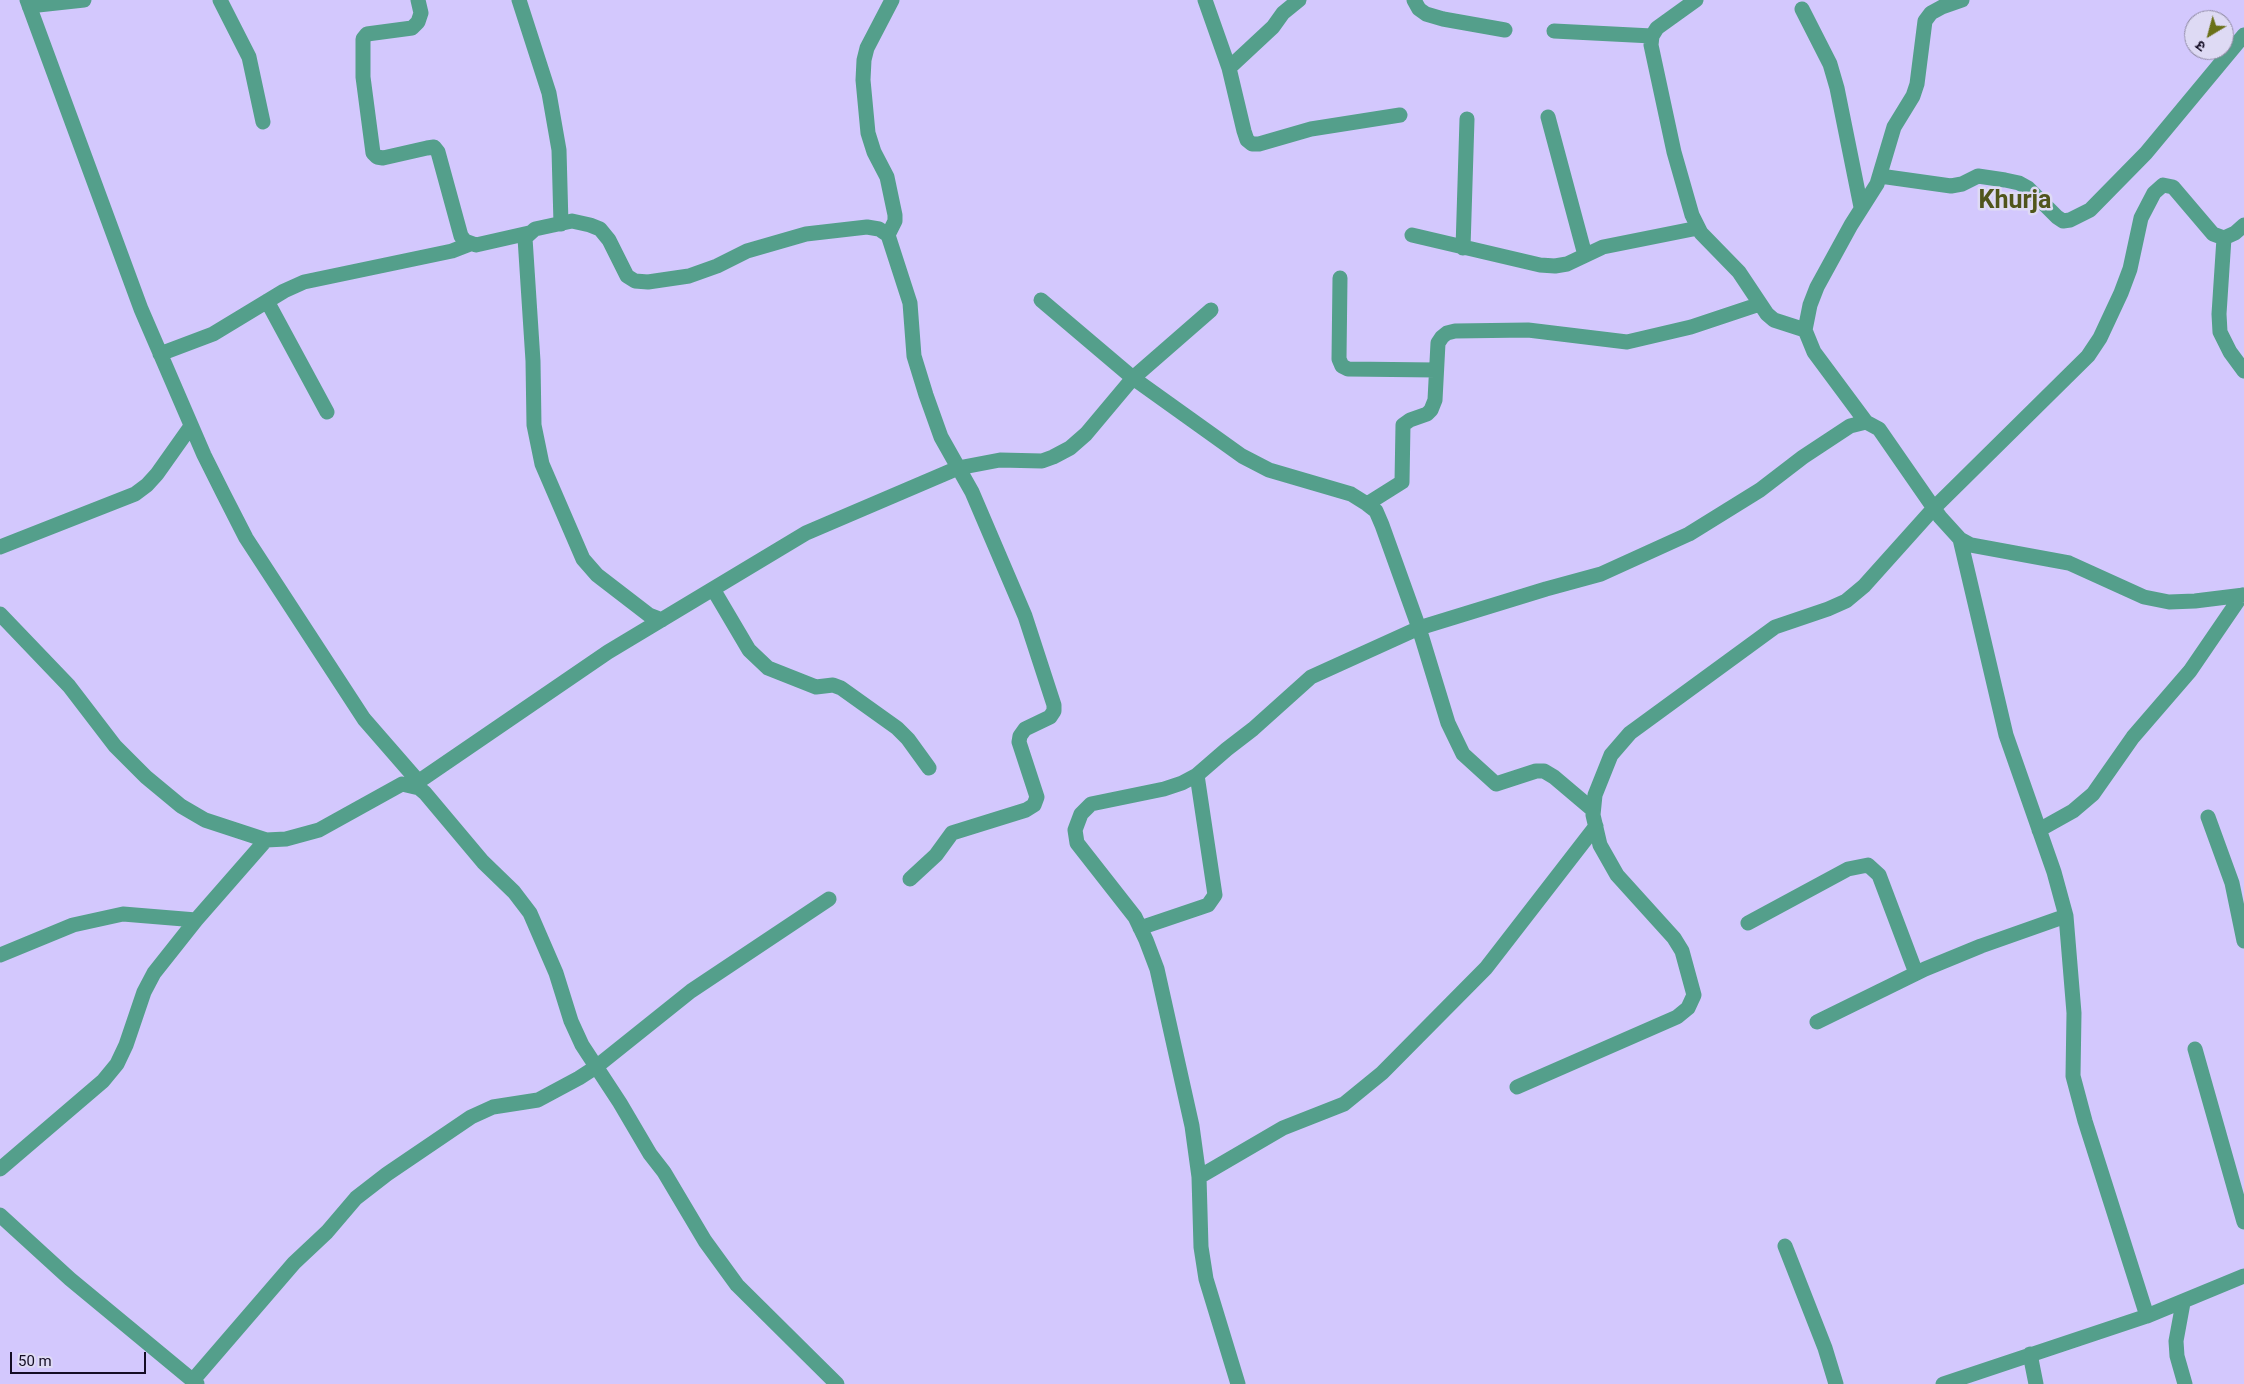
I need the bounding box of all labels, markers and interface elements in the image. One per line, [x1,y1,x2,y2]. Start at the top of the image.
north arrow [2184,10,2234,60]
text: उ [2192,37,2209,55]
district label: Khurja [1979,187,2051,217]
scale bar [12,1342,149,1374]
text: 50 m [18,1352,52,1370]

